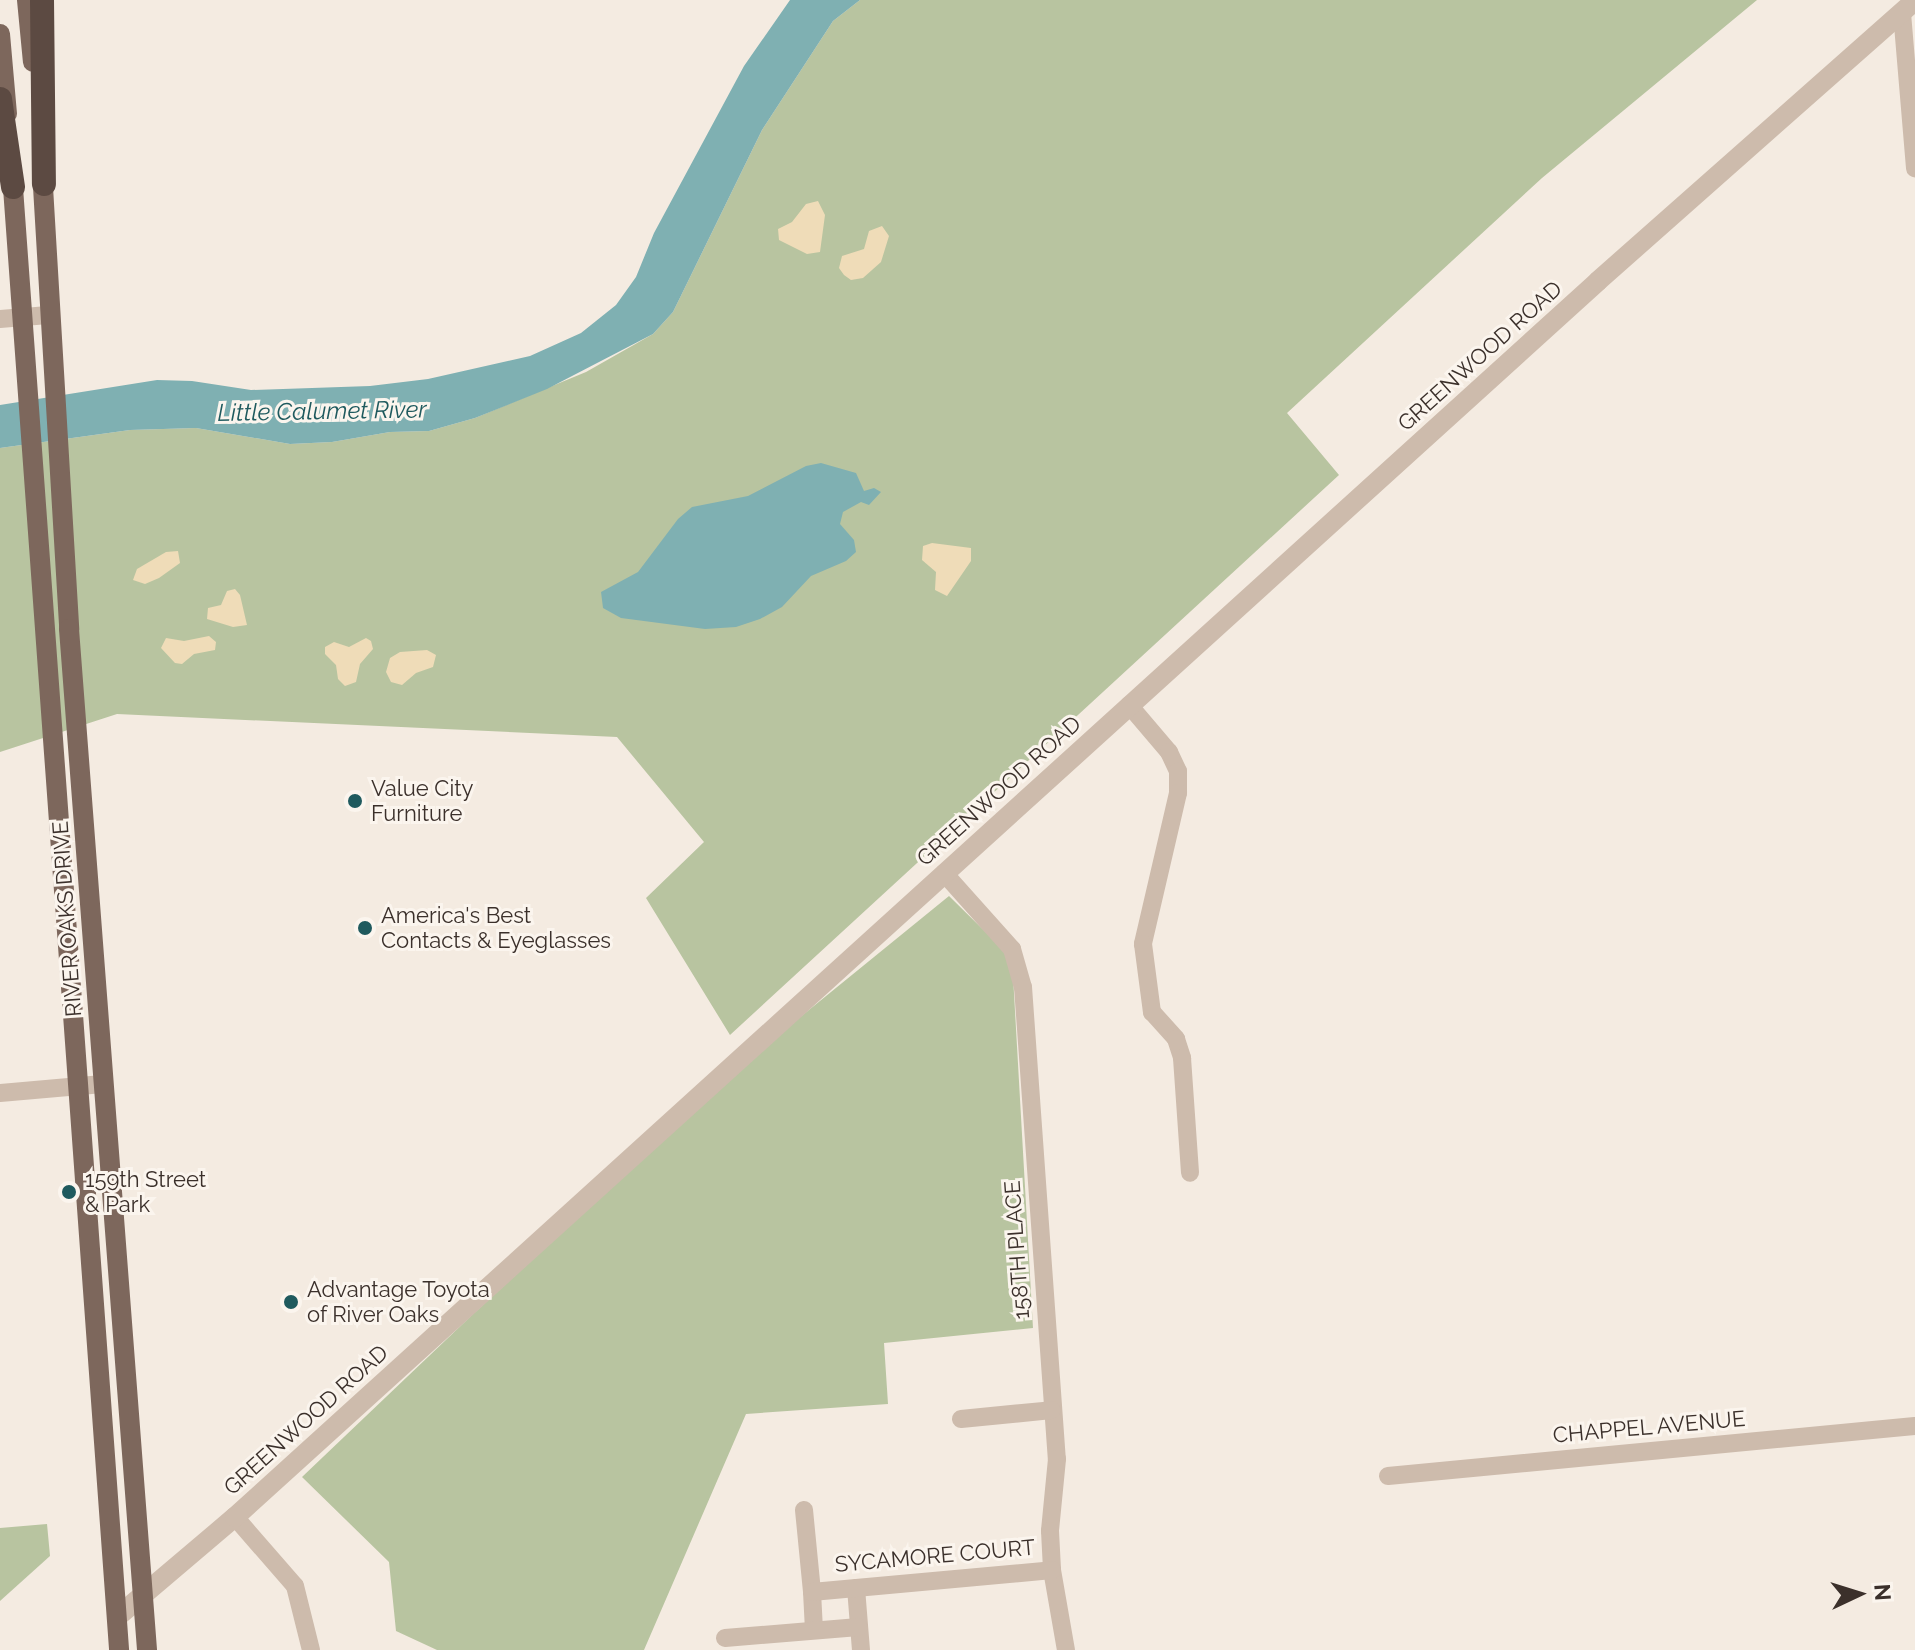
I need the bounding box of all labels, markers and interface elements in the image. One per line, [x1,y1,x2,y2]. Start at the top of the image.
street label: GREENWOOD ROAD [1393,275,1567,437]
water label: Little Calumet River [217,395,427,427]
street label: GREENWOOD ROAD [912,710,1086,872]
place label: Value City Furniture [371,775,474,826]
marker: Value City Furniture [346,792,364,810]
street label: RIVER OAKS DRIVE [47,820,87,1018]
place label: America's Best Contacts & Eyeglasses [381,902,611,954]
marker: America's Best Contacts & Eyeglasses [356,919,374,937]
place label: 159th Street & Park [85,1166,206,1218]
street label: 158TH PLACE [999,1180,1035,1320]
marker: 159th Street & Park [60,1183,78,1201]
place label: Advantage Toyota of River Oaks [307,1276,490,1328]
marker: Advantage Toyota of River Oaks [282,1293,300,1311]
street label: GREENWOOD ROAD [219,1339,393,1501]
street label: CHAPPEL AVENUE [1551,1405,1747,1449]
street label: SYCAMORE COURT [834,1534,1036,1578]
north arrow [1819,1554,1899,1634]
text: N [1869,1583,1896,1602]

